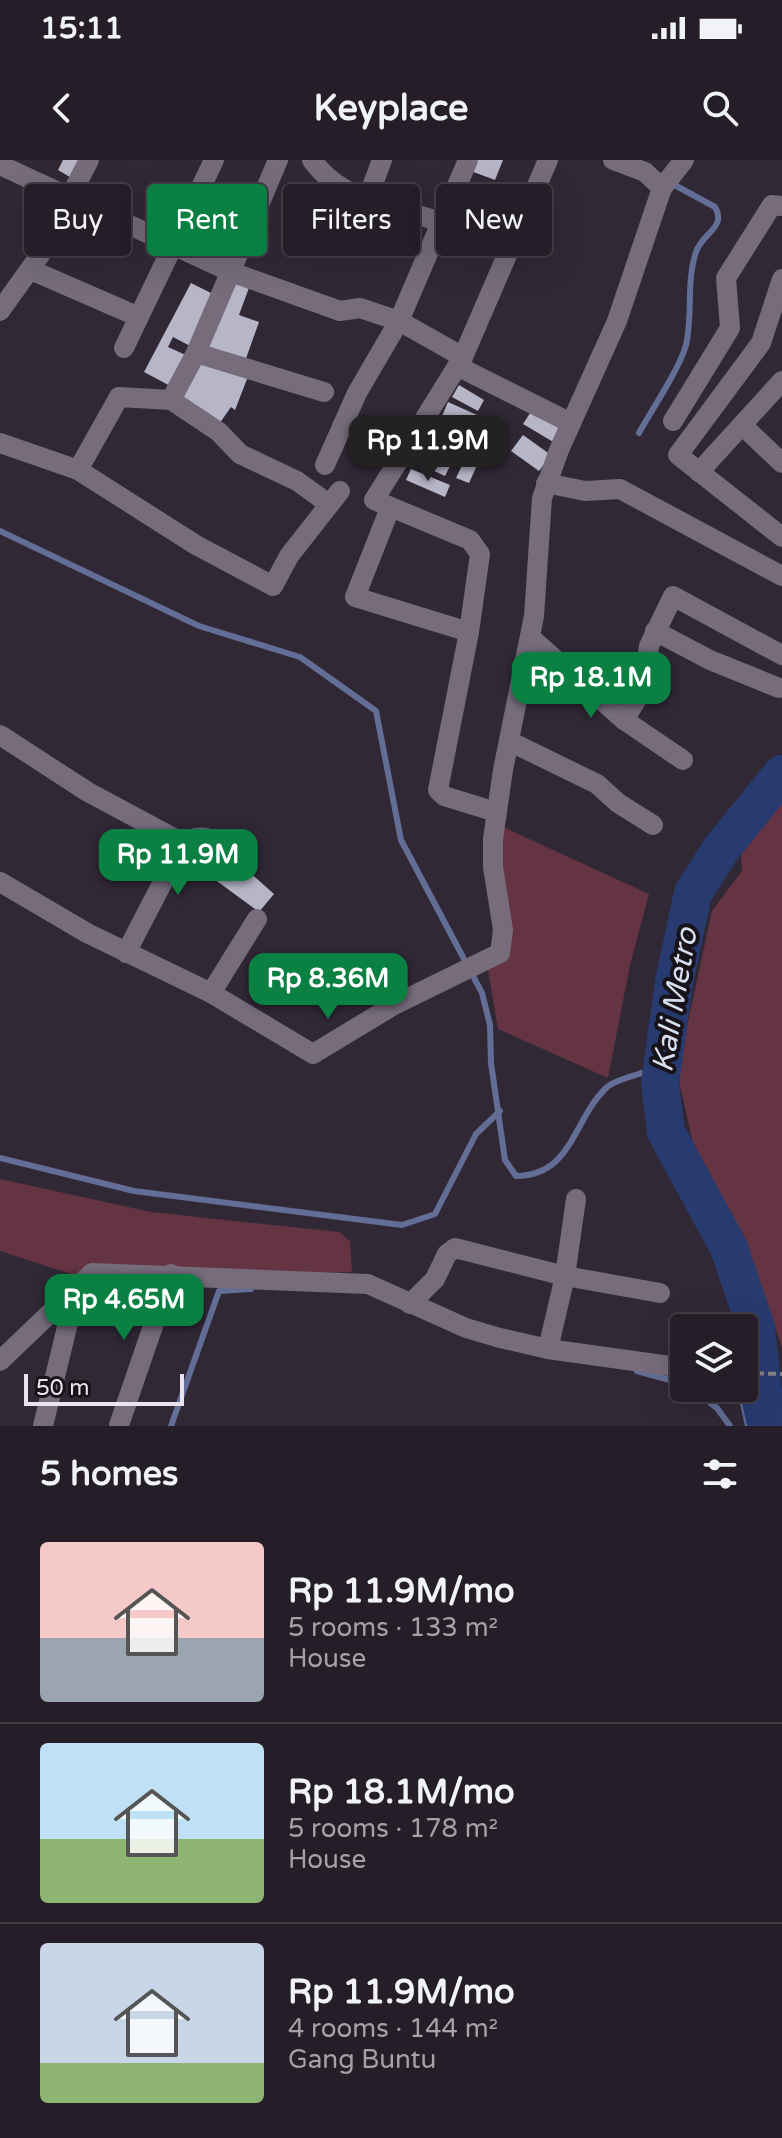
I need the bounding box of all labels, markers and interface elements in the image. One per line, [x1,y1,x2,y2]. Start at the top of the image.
text: 15:11 [40,10,123,47]
icon: back [40,86,84,130]
icon: search [698,86,742,130]
text: Keyplace [314,87,468,130]
chip: Buy [24,184,131,256]
chip: Rent [147,184,267,256]
chip: Filters [283,184,420,256]
chip: New [436,184,552,256]
pin: Rp 11.9M [345,415,511,483]
text: Rp 11.9M [367,425,489,456]
pin: Rp 18.1M [508,652,674,720]
text: Rp 18.1M [530,662,652,693]
pin: Rp 11.9M [95,829,261,897]
text: Rp 11.9M [117,839,239,870]
water label: Kali Metro [644,923,706,1075]
pin: Rp 8.36M [245,953,411,1021]
text: Rp 8.36M [267,963,389,994]
pin: Rp 4.65M [41,1274,207,1342]
text: Rp 4.65M [63,1284,185,1315]
map controls [670,1314,758,1402]
button: layers [670,1314,758,1402]
scale bar [24,1370,184,1406]
text: 50 m [36,1375,90,1401]
icon: filters [698,1452,742,1496]
text: 5 homes [40,1454,178,1495]
text: Rp 11.9M/mo [288,1571,515,1612]
icon: home [104,1574,200,1670]
text: 5 rooms · 133 m² [288,1612,498,1643]
text: House [288,1643,366,1674]
text: Rp 18.1M/mo [288,1772,515,1813]
icon: home [104,1775,200,1871]
text: 5 rooms · 178 m² [288,1813,498,1844]
text: House [288,1844,366,1875]
text: Rp 11.9M/mo [288,1972,515,2013]
icon: home [104,1975,200,2071]
text: 4 rooms · 144 m² [288,2013,498,2044]
text: Gang Buntu [288,2044,436,2075]

